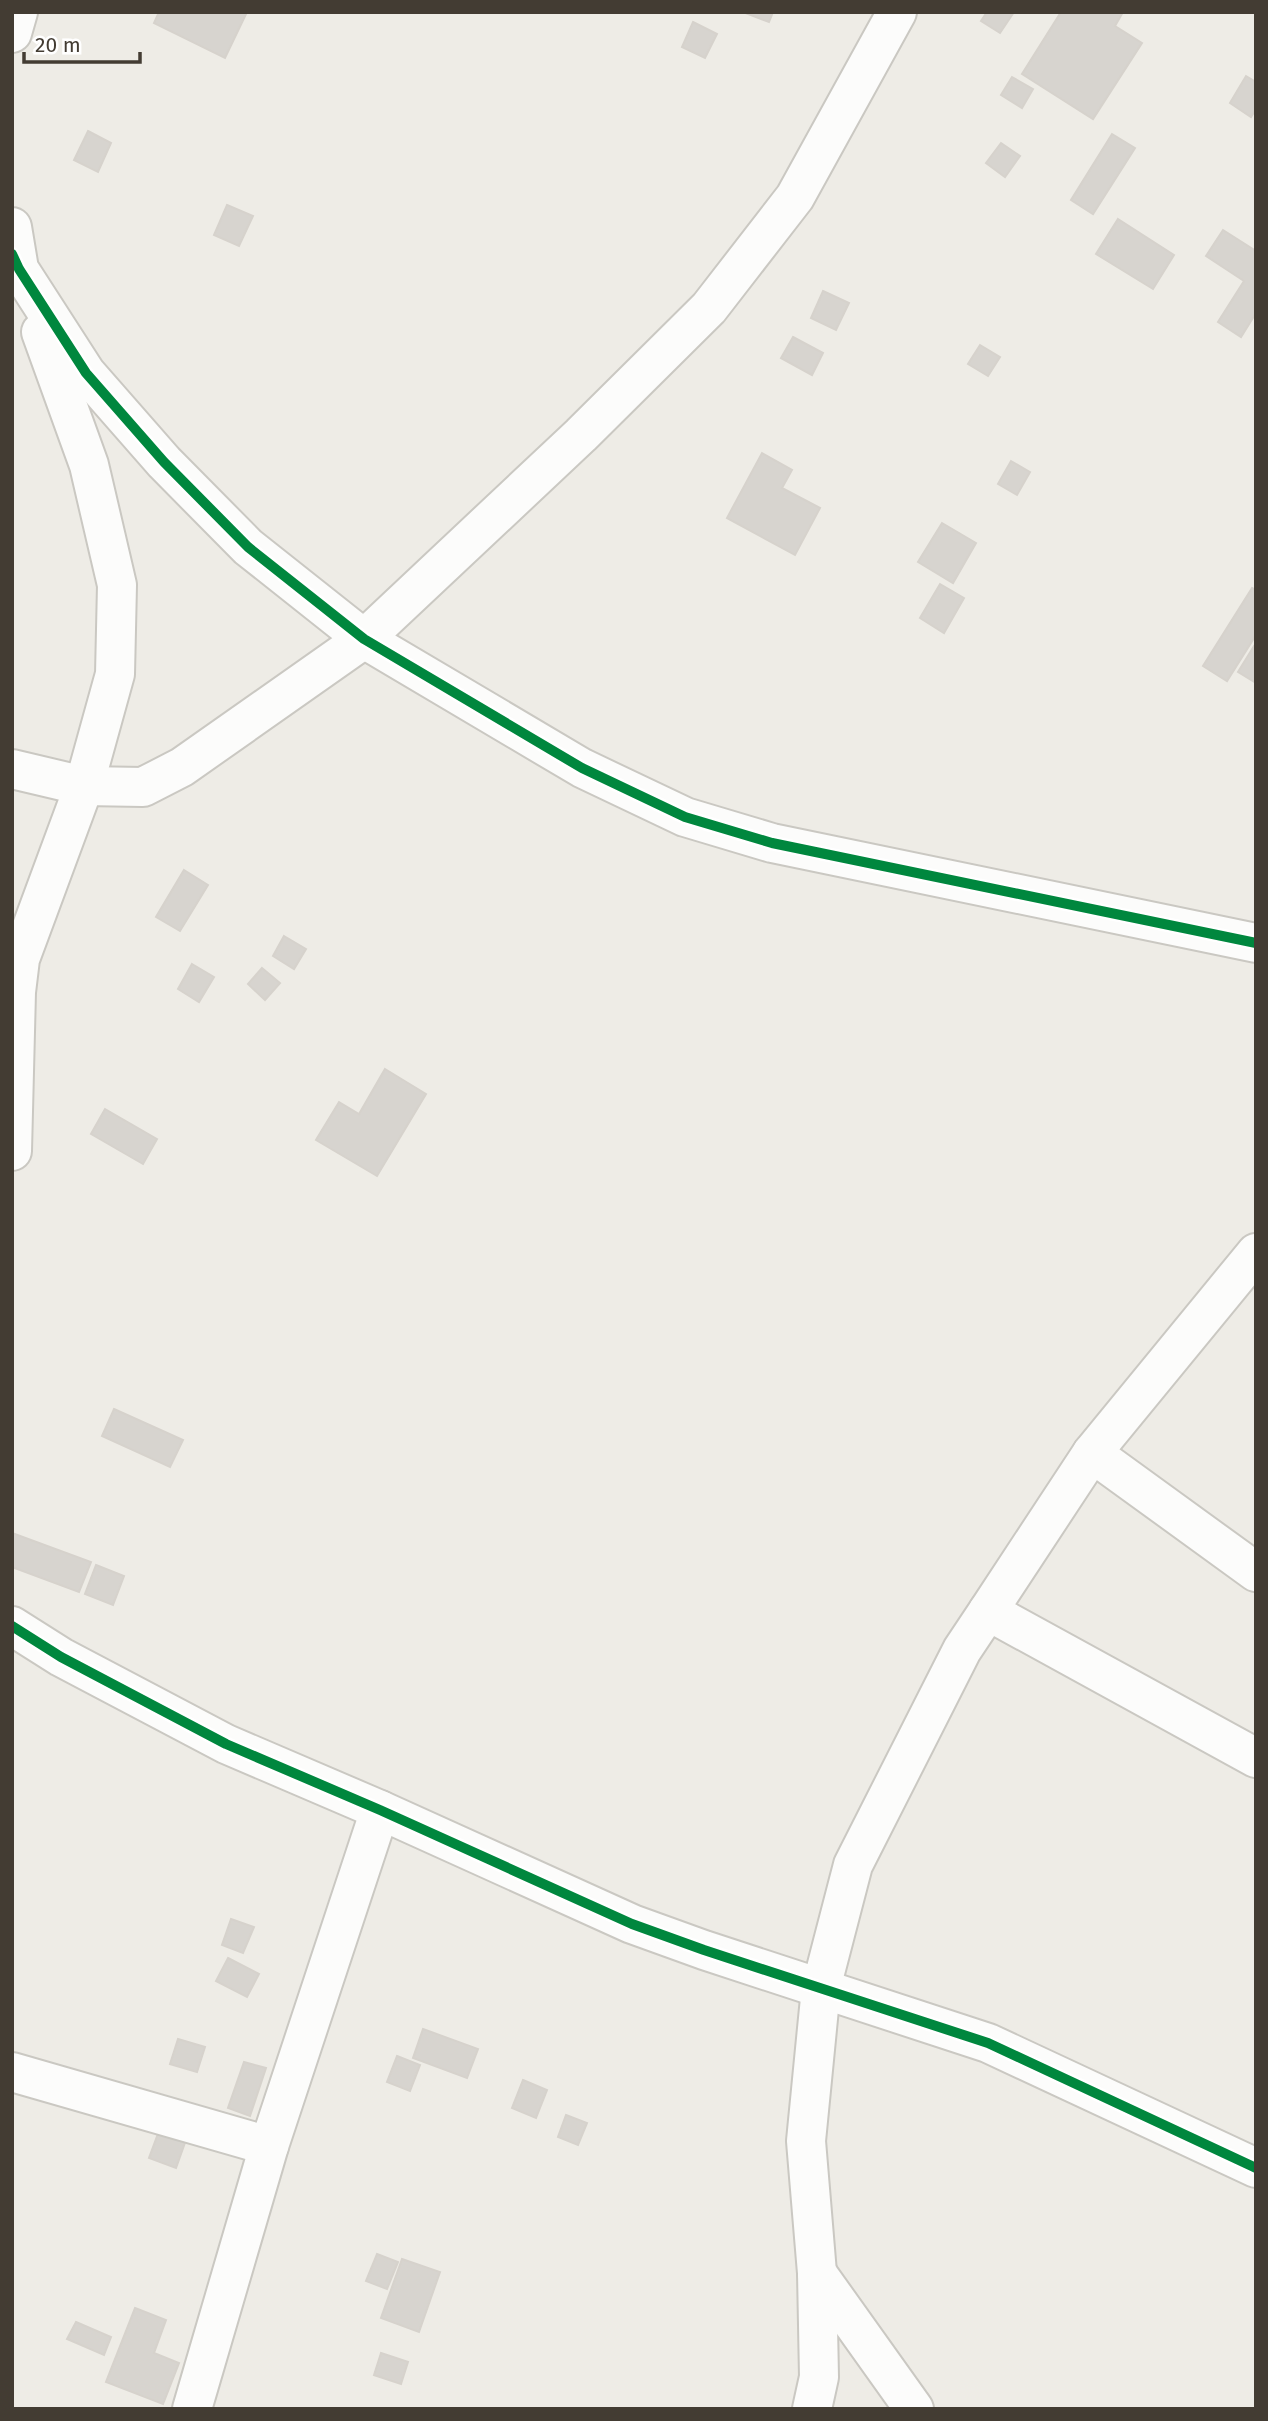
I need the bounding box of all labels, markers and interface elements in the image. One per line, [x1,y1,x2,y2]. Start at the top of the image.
scale bar [24,21,140,65]
text: 20 m [35,32,81,58]

